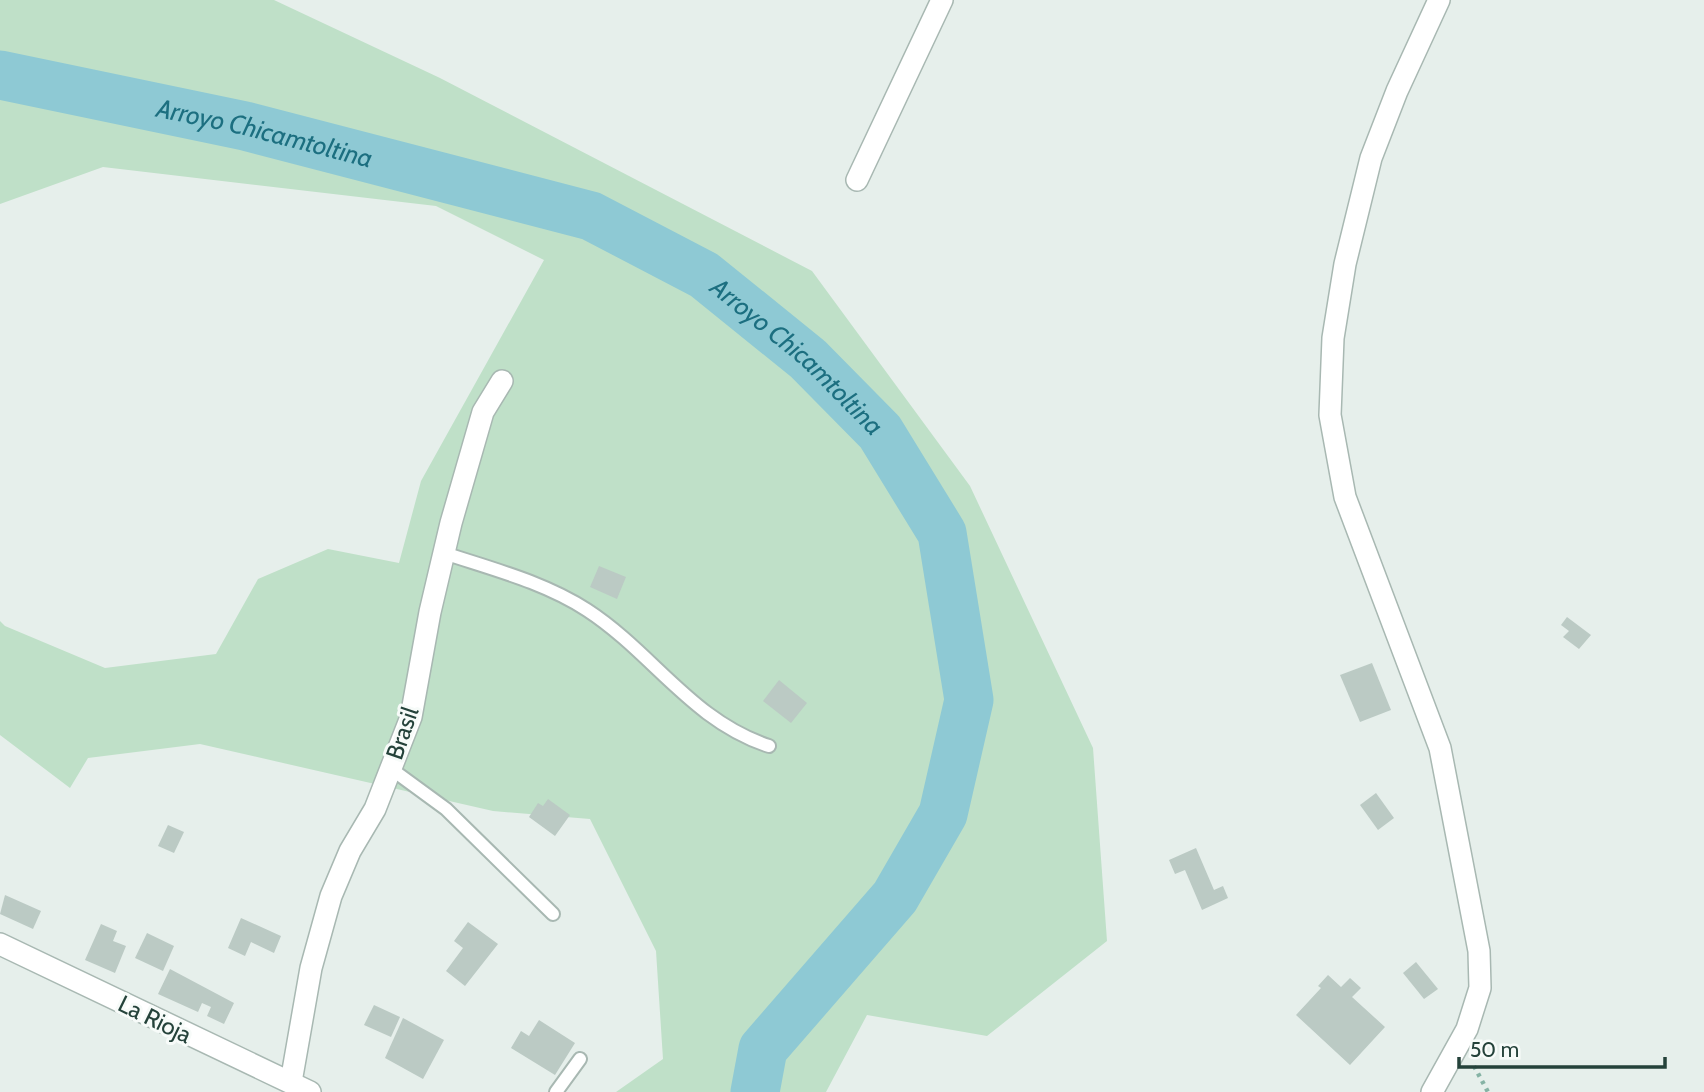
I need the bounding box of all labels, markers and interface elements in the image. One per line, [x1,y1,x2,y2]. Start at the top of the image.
water label: Arroyo Chicamtoltina [153,92,376,175]
water label: Arroyo Chicamtoltina [703,270,890,442]
street label: Brasil [380,703,425,763]
street label: La Rioja [114,989,197,1049]
scale bar [1459,1026,1666,1070]
text: 50 m [1470,1037,1519,1062]

